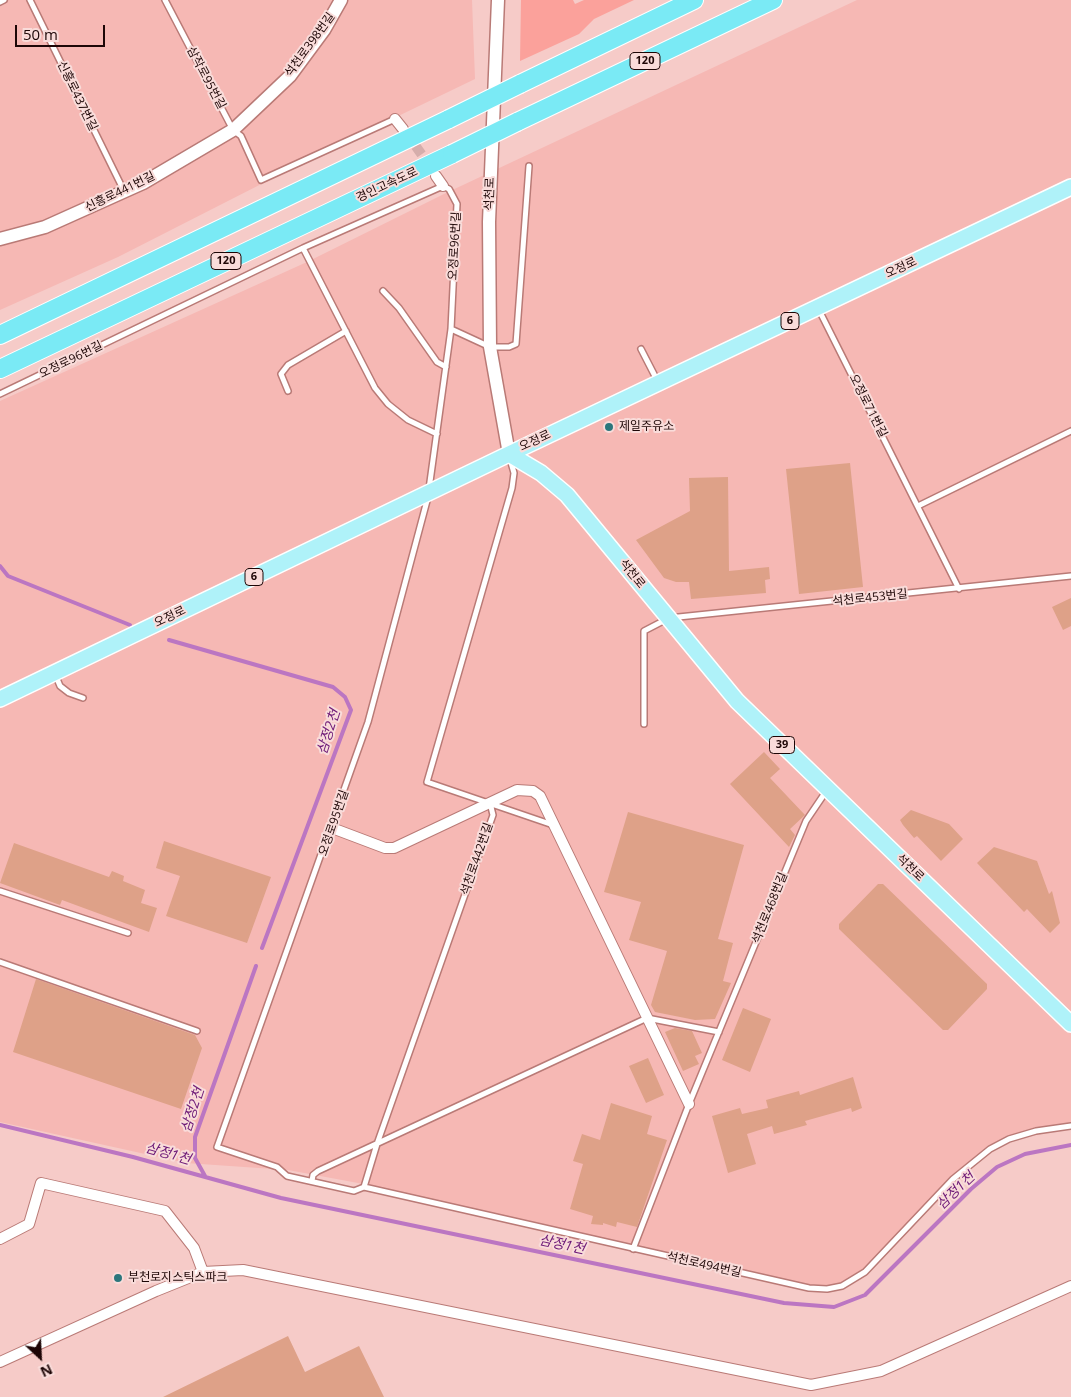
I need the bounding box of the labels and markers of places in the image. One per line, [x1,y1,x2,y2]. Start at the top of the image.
place label: 제일주유소 [619,420,674,434]
marker: 제일주유소 [603,421,615,433]
place label: 부천로지스틱스파크 [128,1271,227,1285]
marker: 부천로지스틱스파크 [112,1272,124,1284]

